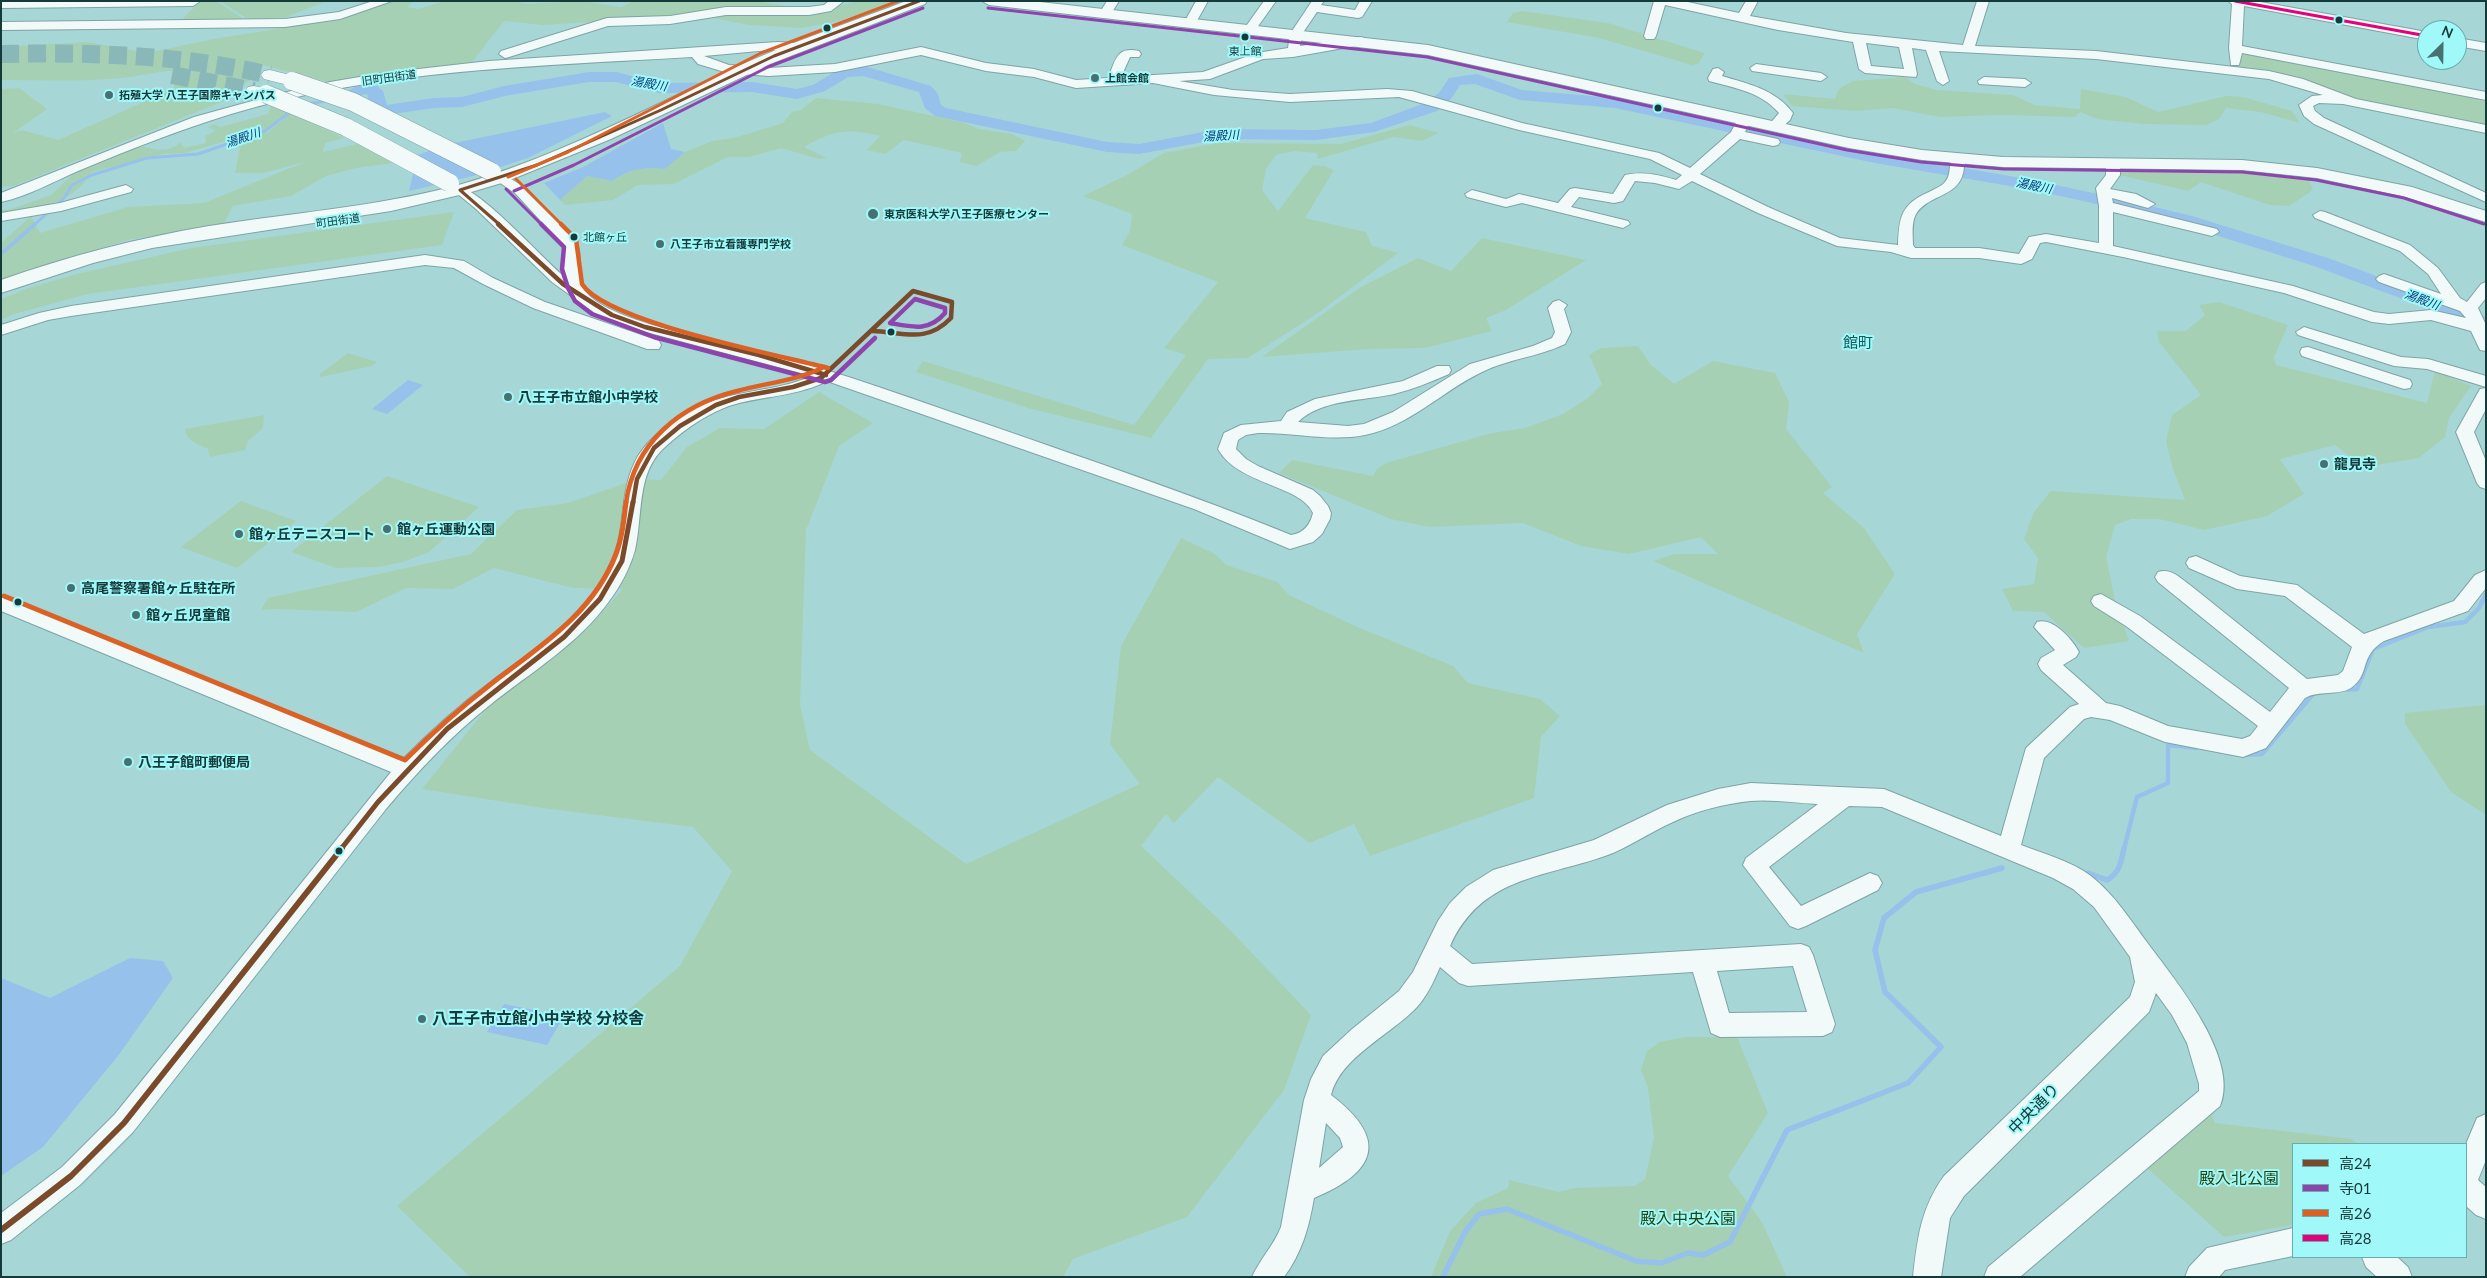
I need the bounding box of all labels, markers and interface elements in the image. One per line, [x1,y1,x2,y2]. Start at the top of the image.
unlabelled marker [2334,15,2344,25]
north arrow [2417,20,2467,70]
text: N [2439,22,2456,42]
unlabelled marker [822,23,832,33]
marker: 東上館 [1240,32,1250,42]
place label: 東上館 [1229,44,1261,58]
street label: 旧町田街道 [361,68,417,88]
place label: 上館会館 [1105,71,1149,85]
marker: 上館会館 [1089,72,1101,84]
water label: 湯殿川 [630,74,668,94]
place label: 拓殖大学 八王子国際キャンパス [119,88,276,102]
marker: 拓殖大学 八王子国際キャンパス [103,89,115,101]
unlabelled marker [1653,103,1663,113]
water label: 湯殿川 [224,125,262,151]
water label: 湯殿川 [1203,128,1239,144]
water label: 湯殿川 [2015,175,2053,197]
marker: 東京医科大学八王子医療センター [866,207,880,221]
place label: 東京医科大学八王子医療センター [884,207,1049,221]
street label: 町田街道 [315,211,361,231]
place label: 北館ヶ丘 [583,230,627,244]
marker: 北館ヶ丘 [569,232,579,242]
place label: 八王子市立看護専門学校 [670,237,791,251]
marker: 八王子市立看護専門学校 [654,238,666,250]
water label: 湯殿川 [2403,287,2441,313]
unlabelled marker [886,327,896,337]
district label: 館町 [1843,334,1873,352]
place label: 八王子市立館小中学校 [518,389,658,405]
marker: 八王子市立館小中学校 [502,391,514,403]
place label: 龍見寺 [2334,456,2376,472]
marker: 龍見寺 [2318,458,2330,470]
place label: 館ヶ丘運動公園 [397,521,495,537]
marker: 館ヶ丘運動公園 [381,523,393,535]
place label: 館ヶ丘テニスコート [249,526,375,542]
marker: 館ヶ丘テニスコート [233,528,245,540]
place label: 高尾警察署館ヶ丘駐在所 [81,580,235,596]
marker: 高尾警察署館ヶ丘駐在所 [65,582,77,594]
unlabelled marker [13,597,23,607]
place label: 館ヶ丘児童館 [146,607,230,623]
marker: 館ヶ丘児童館 [130,609,142,621]
place label: 八王子館町郵便局 [138,754,250,770]
marker: 八王子館町郵便局 [122,756,134,768]
unlabelled marker [334,846,344,856]
place label: 八王子市立館小中学校 分校舎 [432,1009,644,1029]
marker: 八王子市立館小中学校 分校舎 [416,1013,428,1025]
street label: 中央通り [2005,1080,2063,1138]
legend [2292,1143,2467,1258]
text: 高24 [2339,1154,2371,1172]
park label: 殿入北公園 [2199,1169,2279,1189]
text: 寺01 [2339,1179,2371,1197]
text: 高26 [2339,1204,2371,1222]
park label: 殿入中央公園 [1640,1209,1736,1229]
text: 高28 [2339,1229,2371,1247]

